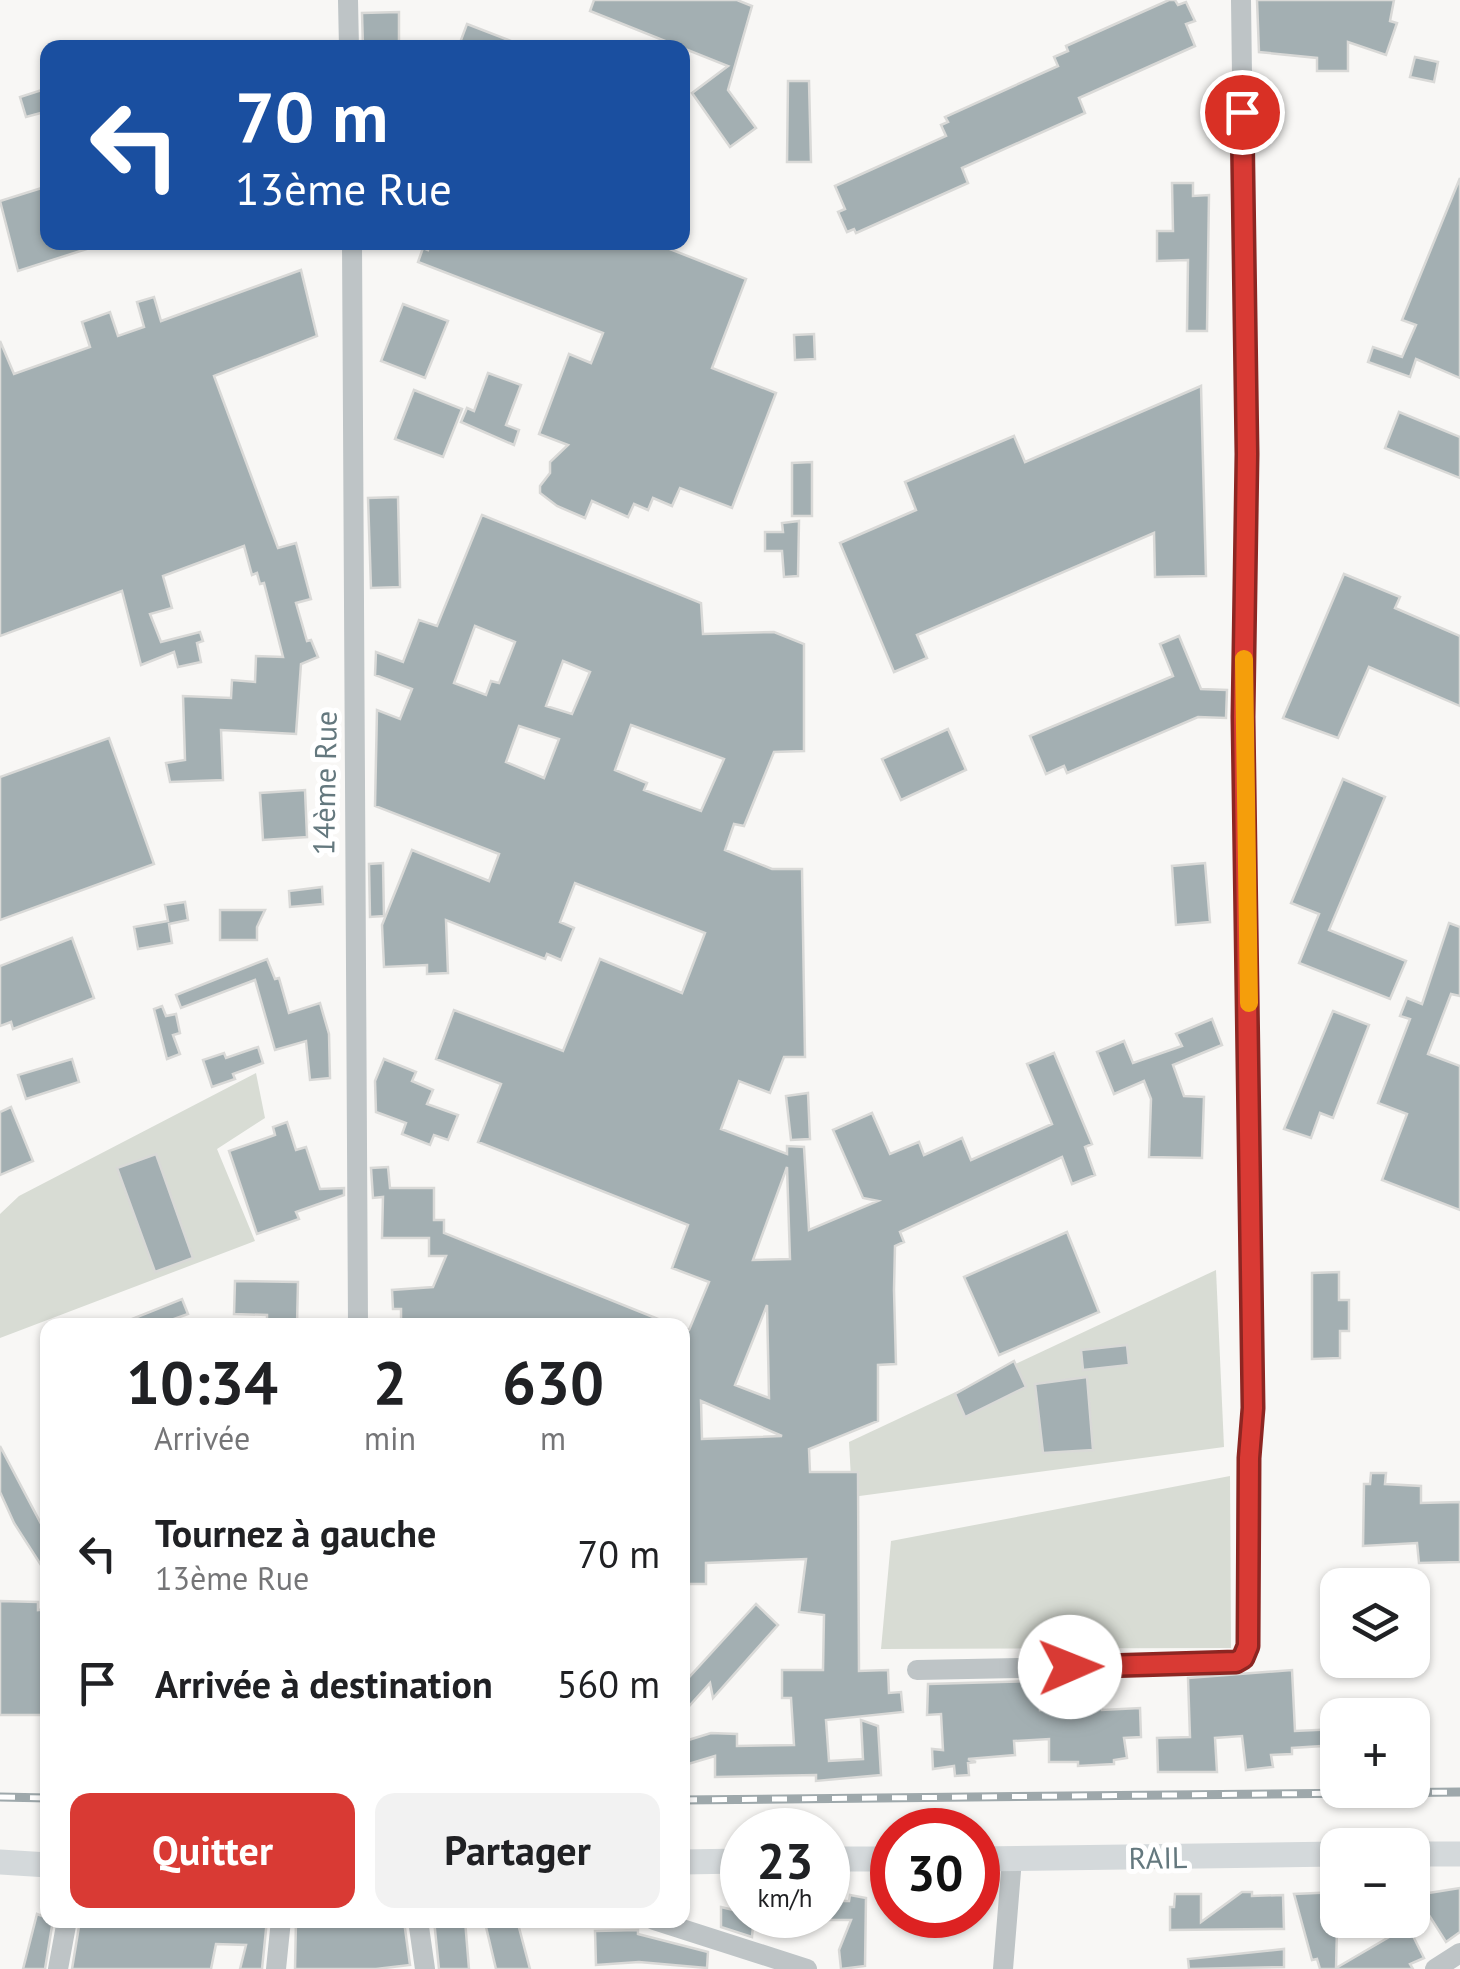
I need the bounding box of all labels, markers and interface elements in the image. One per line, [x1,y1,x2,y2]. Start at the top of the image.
pin [1200,70,1285,155]
text: 70 m [235,71,388,161]
icon: left [70,80,200,210]
icon: arrive [1215,85,1270,140]
text: 13ème Rue [235,159,452,217]
street label: 14ème Rue [303,710,345,856]
text: 10:34 [126,1343,278,1421]
text: 2 [373,1343,407,1421]
text: 630 [502,1343,604,1421]
text: Arrivée [154,1417,250,1459]
text: min [364,1417,416,1459]
text: m [540,1417,566,1459]
text: Tournez à gauche [155,1508,436,1557]
icon: left [70,1526,125,1581]
text: 70 m [578,1529,660,1578]
text: 13ème Rue [155,1557,309,1599]
map controls [1320,1568,1430,1938]
button: layers [1320,1568,1430,1678]
position arrow [1018,1615,1122,1719]
icon: arrive [70,1656,125,1711]
text: Arrivée à destination [155,1659,493,1708]
text: 560 m [557,1659,660,1708]
button: + [1320,1698,1430,1808]
button: Quitter [70,1793,355,1908]
button: Partager [375,1793,660,1908]
speed limit sign: 30 [870,1808,1000,1938]
text: 23 [757,1828,813,1893]
button: − [1320,1828,1430,1938]
street label: RAIL [1128,1837,1188,1877]
text: km/h [758,1882,812,1914]

